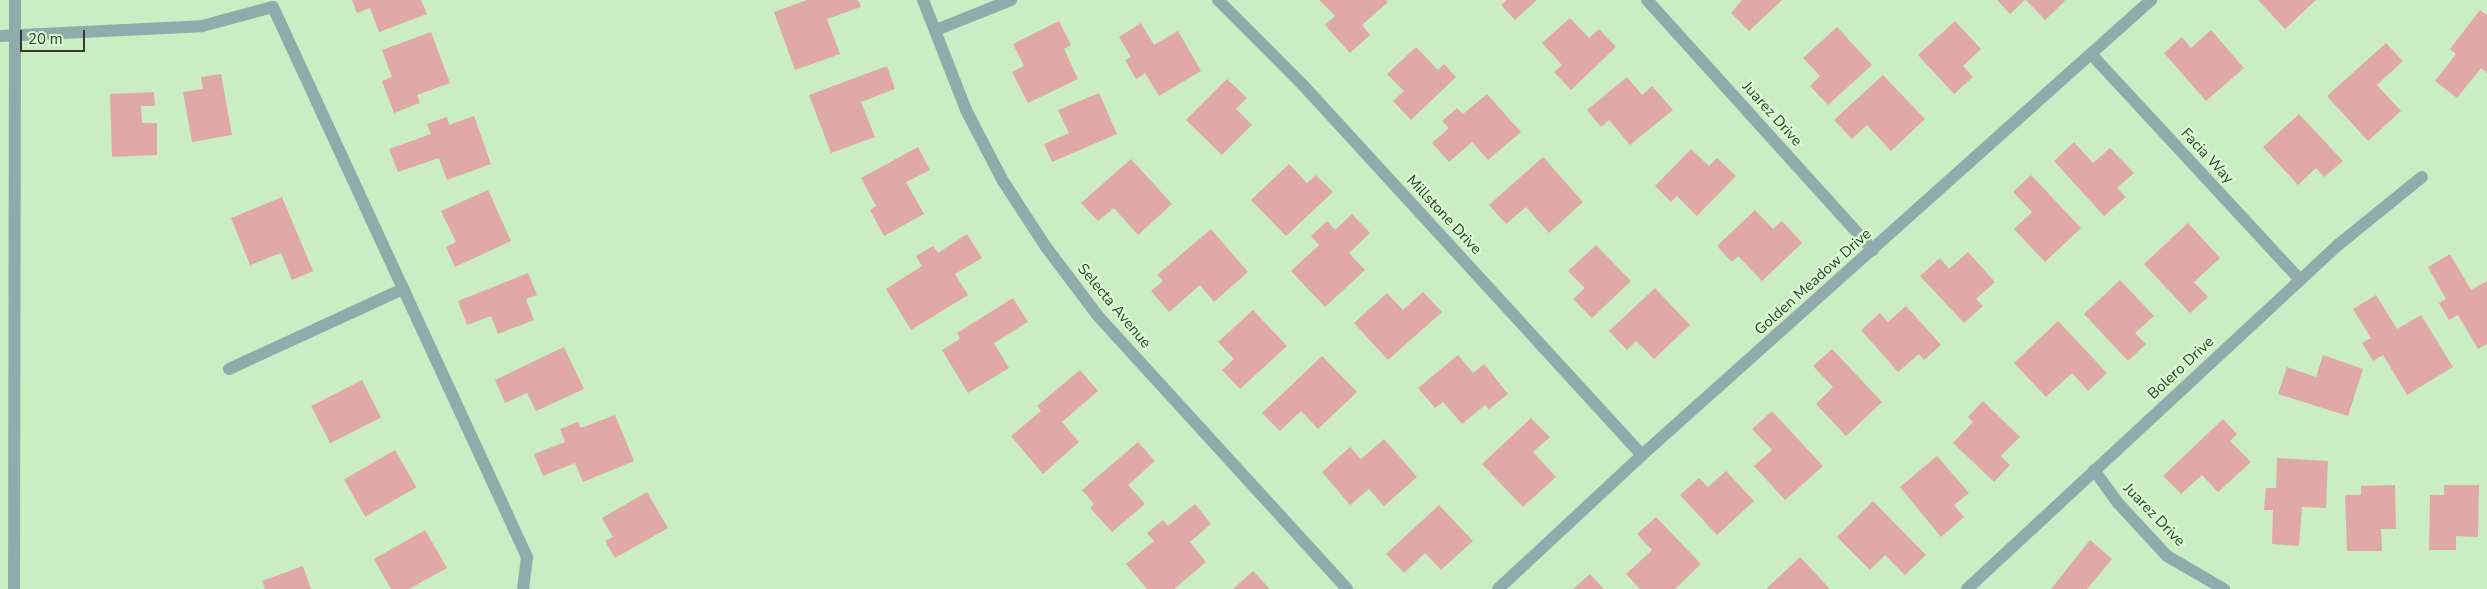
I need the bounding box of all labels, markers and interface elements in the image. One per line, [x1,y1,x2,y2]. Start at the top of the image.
scale bar [22,20,88,52]
text: 20 m [28,29,63,49]
street label: Juarez Drive [1738,78,1806,150]
street label: Facia Way [2177,125,2237,187]
street label: Millstone Drive [1403,172,1485,258]
street label: Golden Meadow Drive [1751,225,1875,339]
street label: Selecta Avenue [1073,260,1155,352]
street label: Bolero Drive [2144,333,2218,403]
street label: Juarez Drive [2119,480,2189,550]

